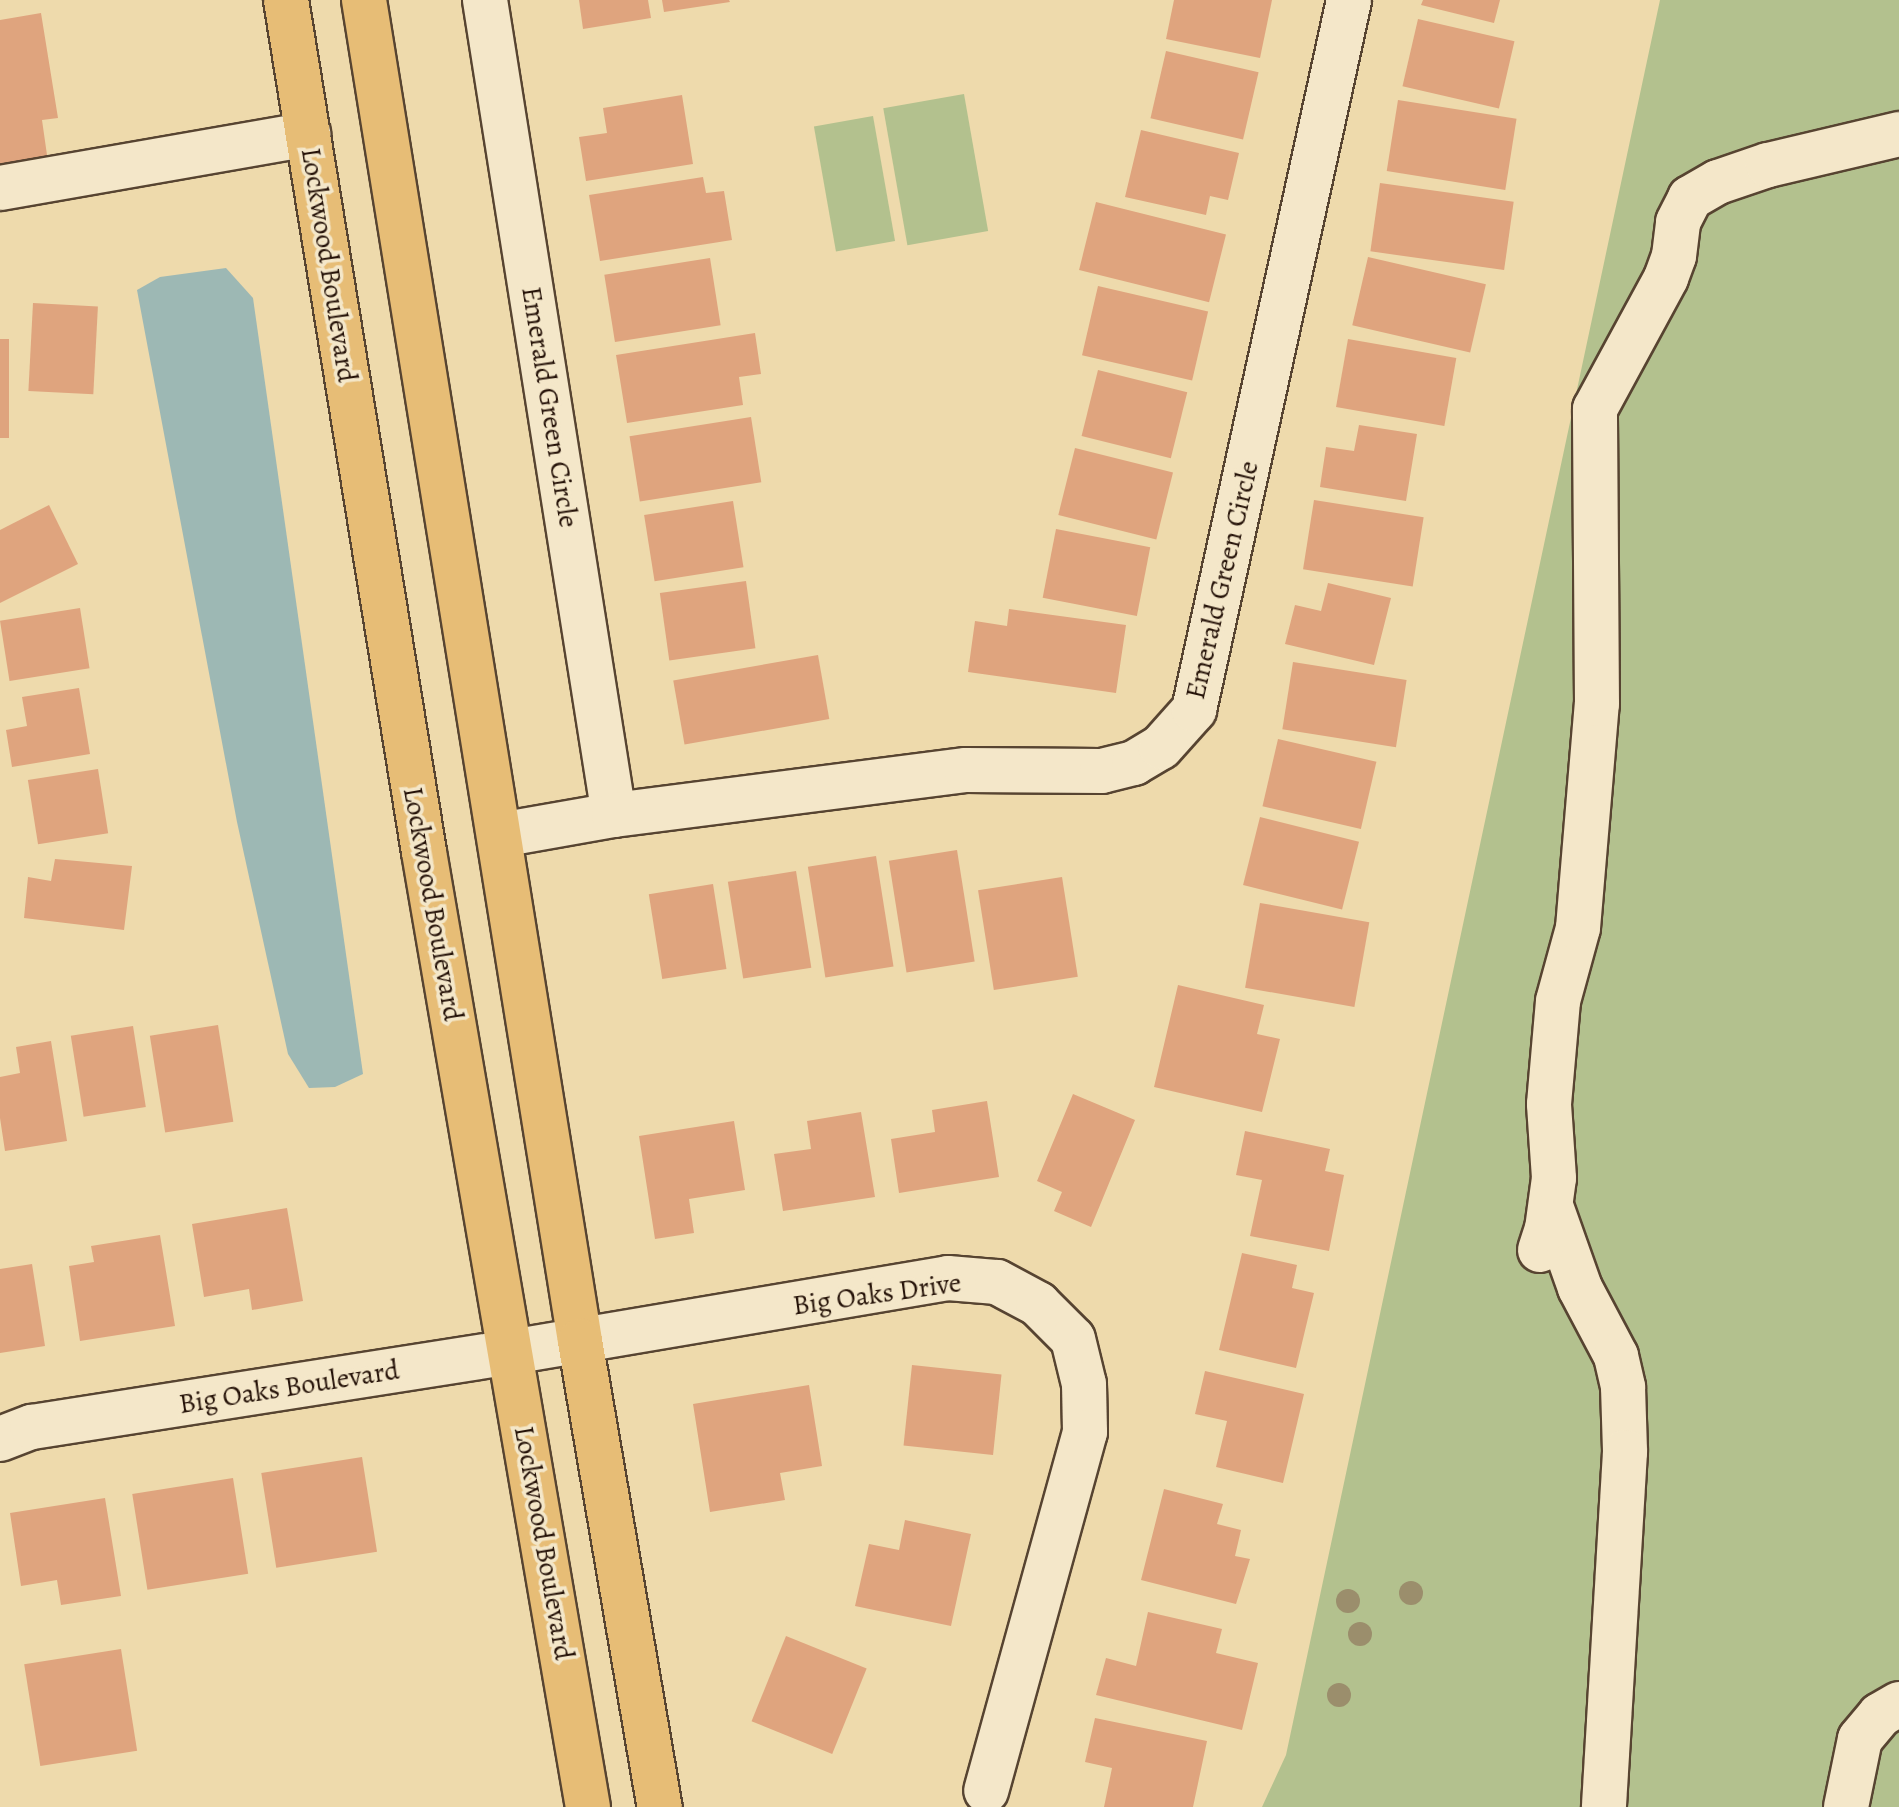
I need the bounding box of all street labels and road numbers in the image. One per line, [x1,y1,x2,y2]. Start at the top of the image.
street label: Lockwood Boulevard [294,145,364,385]
street label: Emerald Green Circle [514,284,586,530]
street label: Emerald Green Circle [1178,458,1266,702]
street label: Lockwood Boulevard [396,784,470,1024]
street label: Big Oaks Drive [791,1266,963,1322]
street label: Big Oaks Boulevard [176,1353,402,1421]
street label: Lockwood Boulevard [507,1423,581,1663]

